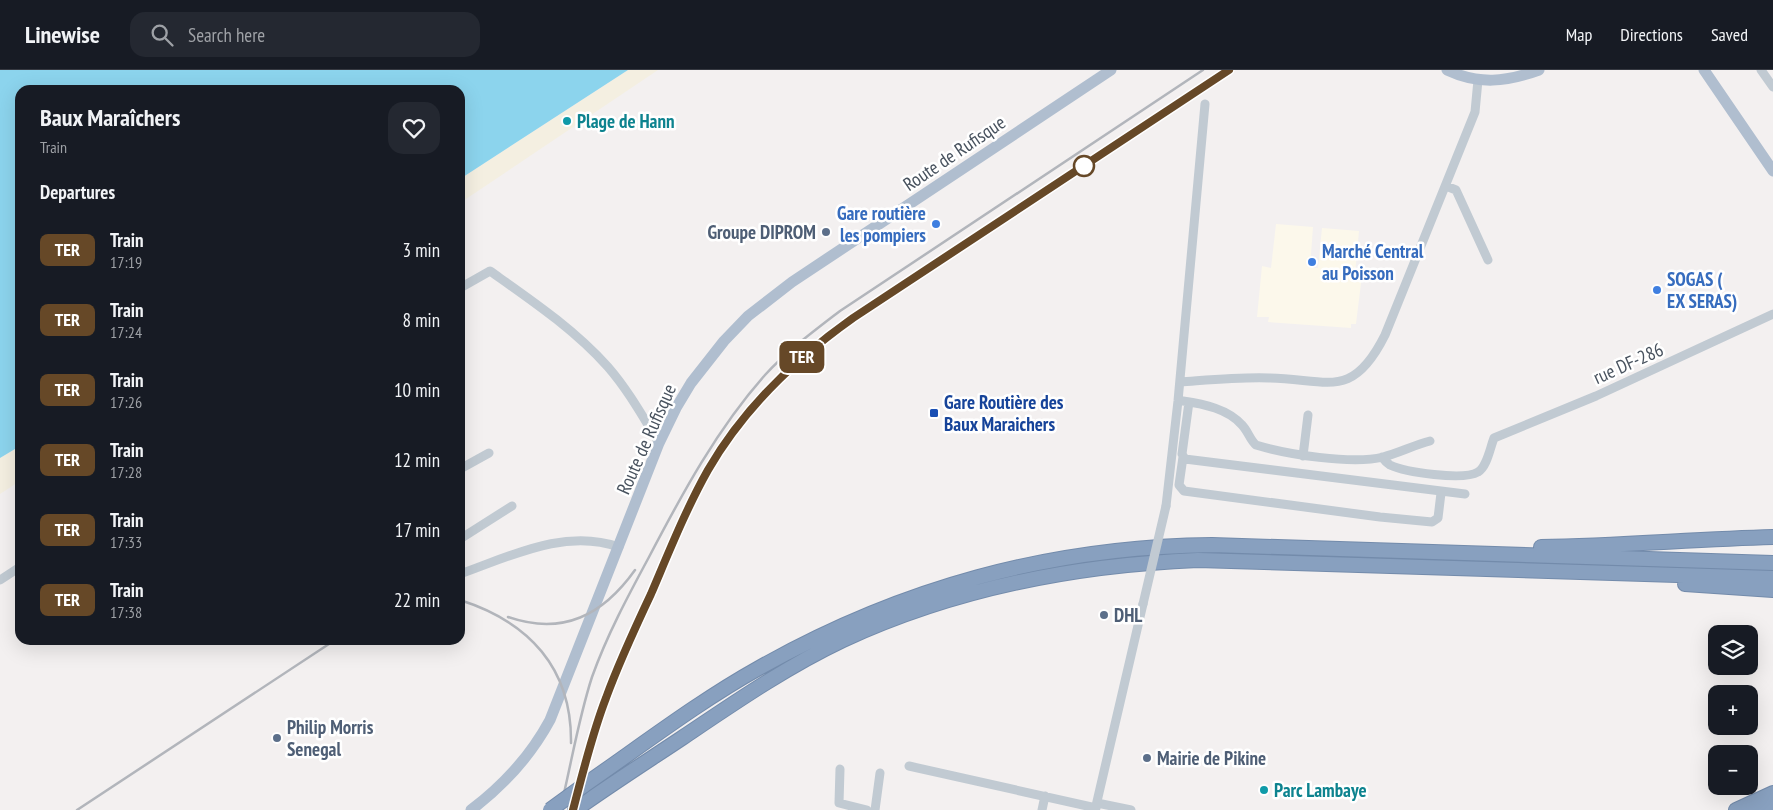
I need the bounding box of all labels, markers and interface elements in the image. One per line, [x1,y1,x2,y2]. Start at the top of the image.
search box [130,12,480,57]
text: Linewise [25,19,100,50]
icon: search [148,21,176,49]
text: Search here [188,23,265,47]
text: Map [1566,23,1592,46]
text: Directions [1620,23,1683,46]
text: Saved [1711,23,1748,46]
text: Baux Maraîchers [40,102,180,133]
button: heart [388,102,440,154]
place label: Plage de Hann [577,109,675,133]
street label: Route de Rufisque [898,110,1010,196]
marker: Plage de Hann [561,115,573,127]
text: Train [40,137,67,157]
unlabelled marker [1073,155,1095,177]
text: Departures [40,180,115,204]
place label: Gare routière les pompiers [837,201,926,247]
marker: Gare routière les pompiers [930,218,942,230]
place label: Groupe DIPROM [708,220,816,244]
marker: Groupe DIPROM [820,226,832,238]
text: Train [110,228,144,252]
text: TER [55,238,80,261]
text: 3 min [403,238,440,262]
place label: Marché Central au Poisson [1322,239,1424,285]
text: 17:19 [110,252,142,272]
marker: Marché Central au Poisson [1306,256,1318,268]
place label: SOGAS ( EX SERAS) [1667,267,1737,313]
marker: SOGAS ( EX SERAS) [1651,284,1663,296]
text: Train [110,298,144,322]
text: TER [55,308,80,331]
text: 8 min [403,308,440,332]
text: 17:24 [110,322,142,342]
street label: rue DF-286 [1589,337,1667,389]
line badge: TER [773,341,831,373]
text: TER [789,345,815,368]
text: Train [110,368,144,392]
text: TER [55,378,80,401]
text: 10 min [394,378,440,402]
street label: Route de Rufisque [611,380,681,498]
place label: Gare Routière des Baux Maraichers [944,390,1064,436]
text: 17:26 [110,392,142,412]
marker: Gare Routière des Baux Maraichers [928,407,940,419]
text: Train [110,438,144,462]
text: TER [55,448,80,471]
text: 12 min [394,448,440,472]
text: 17:28 [110,462,142,482]
text: Train [110,508,144,532]
text: TER [55,518,80,541]
text: 17 min [395,518,440,542]
text: 17:33 [110,532,142,552]
text: Train [110,578,144,602]
text: TER [55,588,80,611]
text: 22 min [394,588,440,612]
text: 17:38 [110,602,142,622]
place label: DHL [1114,603,1142,627]
marker: DHL [1098,609,1110,621]
map controls [1708,625,1758,795]
button: layers [1708,625,1758,675]
button: + [1708,685,1758,735]
place label: Philip Morris Senegal [287,715,374,761]
marker: Philip Morris Senegal [271,732,283,744]
button: − [1708,745,1758,795]
place label: Mairie de Pikine [1157,746,1266,770]
marker: Mairie de Pikine [1141,752,1153,764]
place label: Parc Lambaye [1274,778,1367,802]
marker: Parc Lambaye [1258,784,1270,796]

